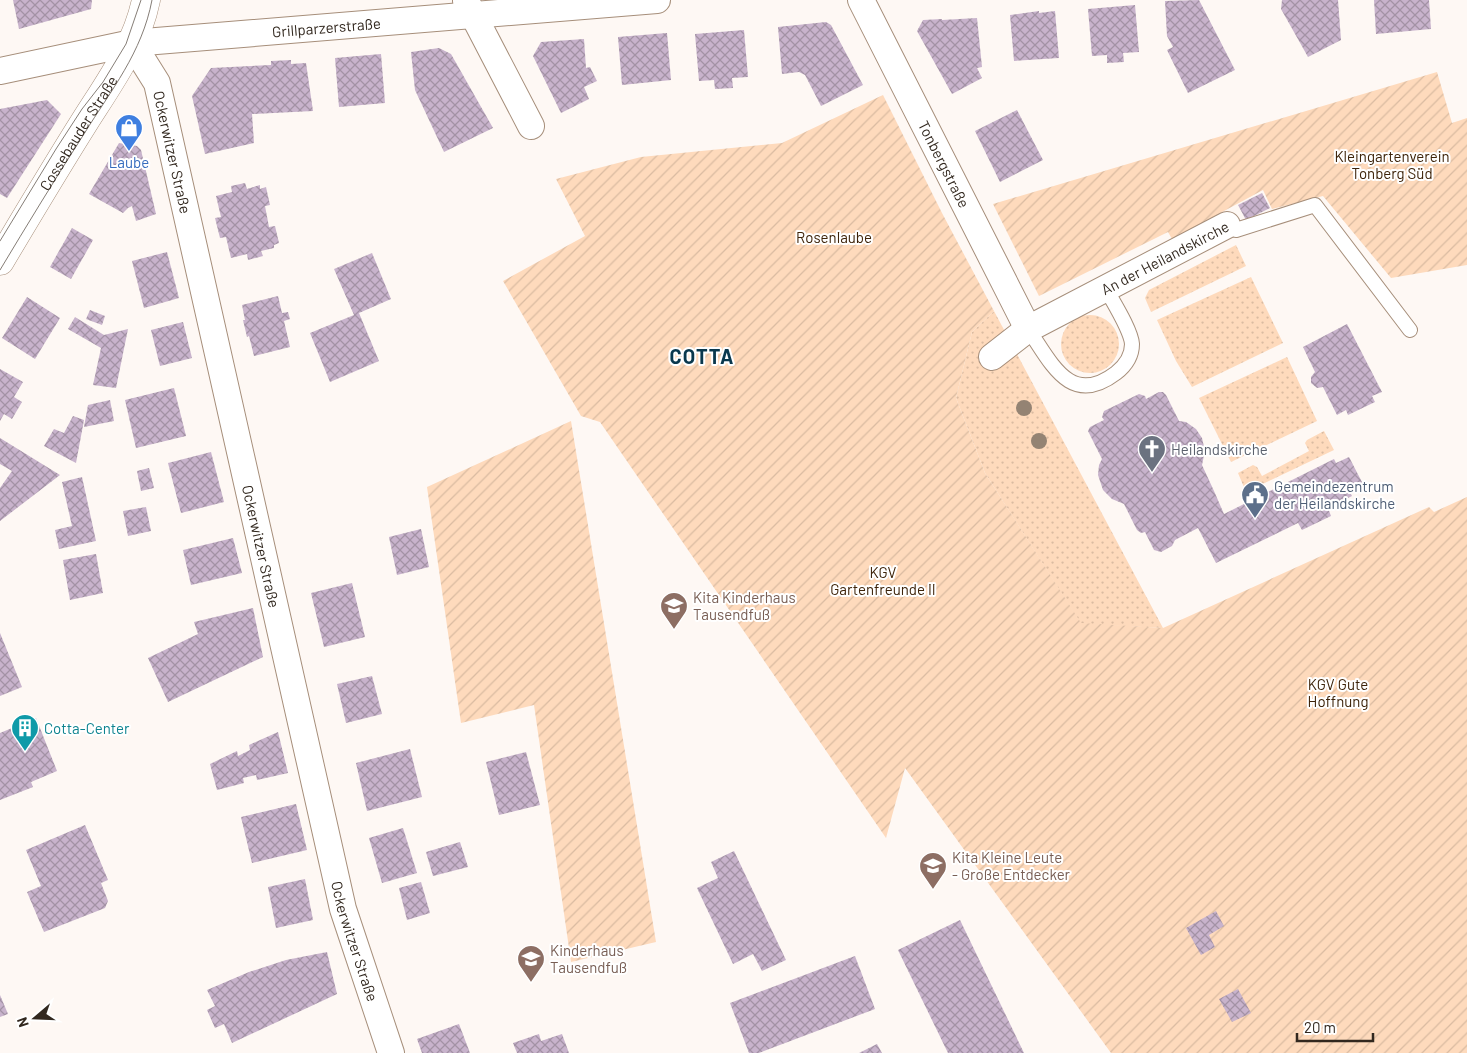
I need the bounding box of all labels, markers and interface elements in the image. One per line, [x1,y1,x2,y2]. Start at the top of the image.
street label: Grillparzerstraße [271,14,382,41]
street label: Cossebauder Straße [36,72,121,194]
street label: Ockerwitzer Straße [150,89,195,215]
shop icon: Laube [114,113,144,152]
street label: Tonbergstraße [915,118,974,211]
park label: Kleingartenverein Tonberg Süd [1334,147,1450,182]
place label: Laube [109,153,149,171]
street label: An der Heilandskirche [1098,217,1232,298]
park label: Rosenlaube [796,228,872,246]
district label: COTTA [670,344,734,368]
church icon: Heilandskirche [1137,434,1167,473]
place label: Heilandskirche [1171,440,1268,458]
place label: Gemeindezentrum der Heilandskirche [1274,477,1395,512]
public building icon: Gemeindezentrum der Heilandskirche [1240,480,1270,519]
street label: Ockerwitzer Straße [239,483,284,609]
park label: KGV Gartenfreunde II [830,563,936,598]
place label: Kita Kinderhaus Tausendfuß [693,588,796,623]
school or university icon: Kita Kinderhaus Tausendfuß [659,591,689,630]
park label: KGV Gute Hoffnung [1308,675,1368,710]
building icon: Cotta-Center [10,713,40,752]
place label: Cotta-Center [44,719,130,737]
place label: Kita Kleine Leute - Große Entdecker [952,848,1071,883]
school or university icon: Kita Kleine Leute - Große Entdecker [918,851,948,890]
street label: Ockerwitzer Straße [328,879,382,1004]
place label: Kinderhaus Tausendfuß [550,941,627,976]
school or university icon: Kinderhaus Tausendfuß [516,944,546,983]
north arrow [10,993,60,1043]
scale bar [1297,1010,1373,1042]
text: N [13,1015,32,1030]
text: 20 m [1304,1018,1336,1036]

